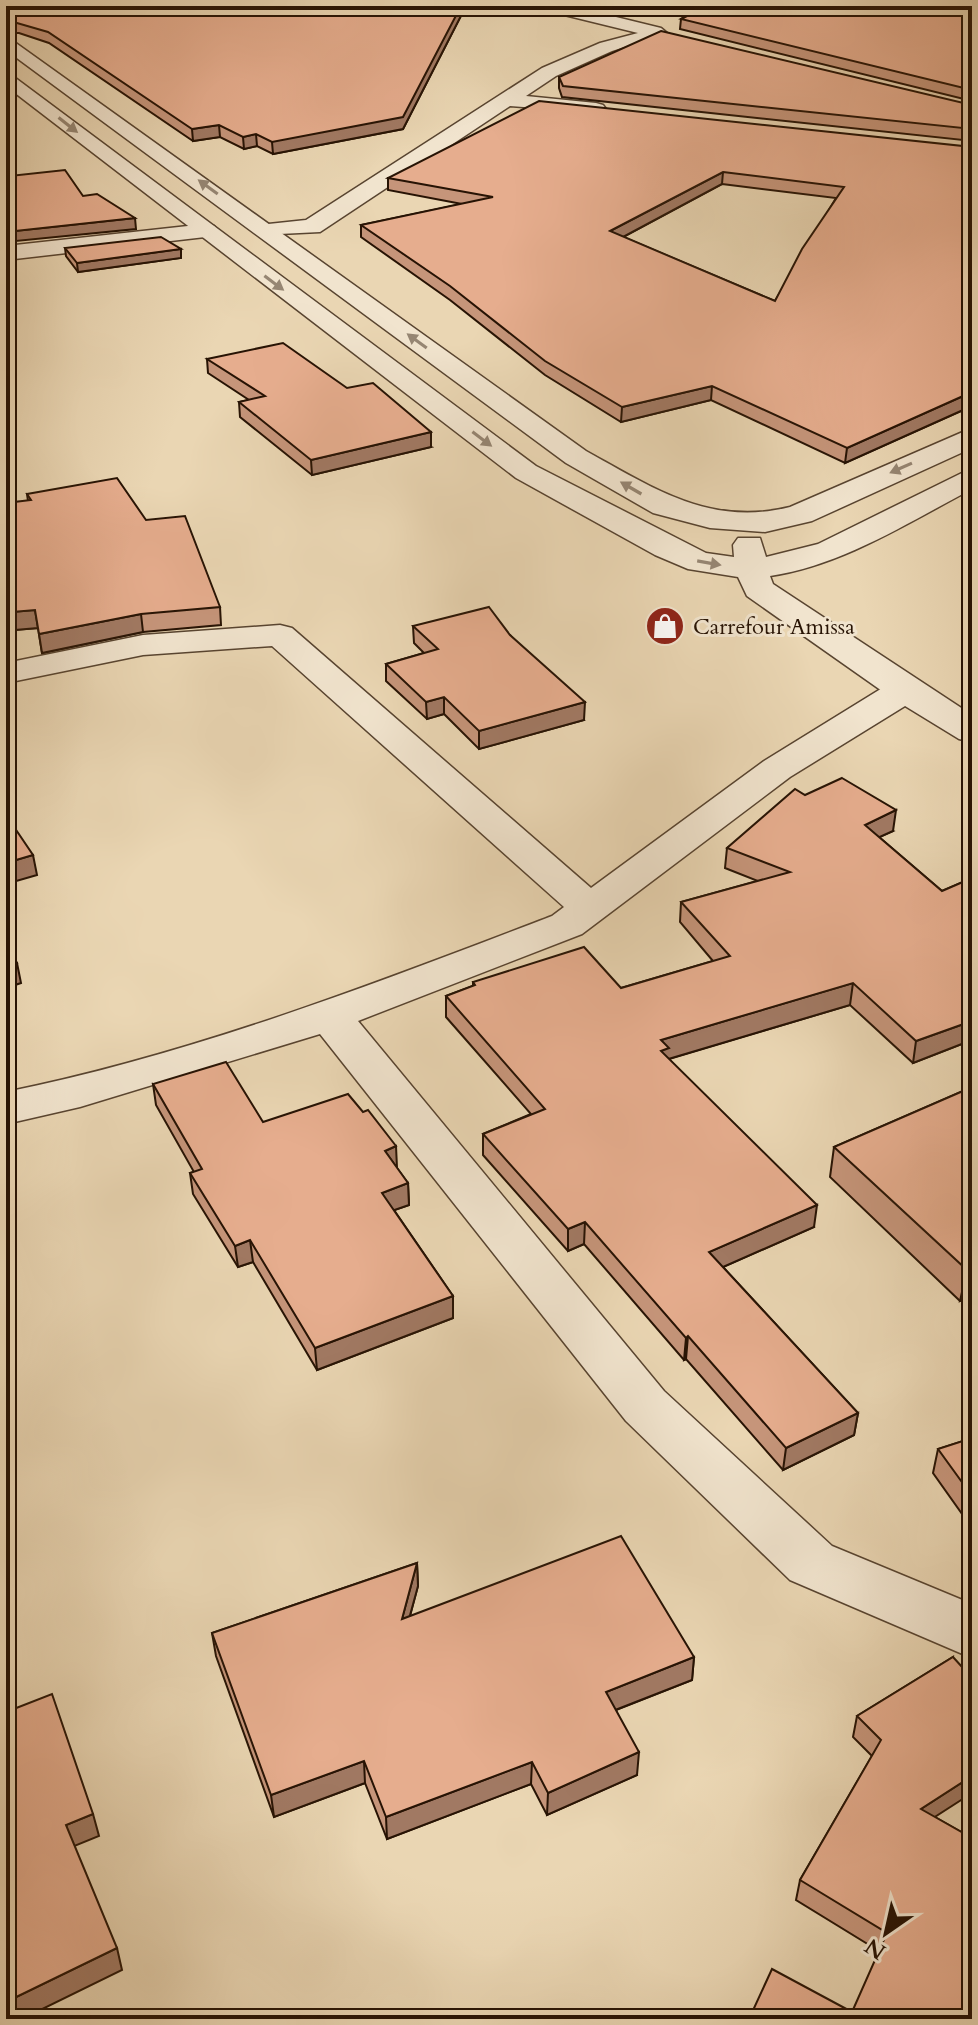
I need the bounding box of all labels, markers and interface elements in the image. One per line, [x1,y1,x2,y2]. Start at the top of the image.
one-way arrow [58,116,78,132]
one-way arrow [197,180,218,195]
one-way arrow [264,274,285,290]
one-way arrow [407,333,427,349]
one-way arrow [472,430,492,446]
one-way arrow [889,461,912,475]
one-way arrow [620,481,642,495]
one-way arrow [697,557,722,569]
shop icon: Carrefour Amissa [644,605,686,647]
place label: Carrefour Amissa [693,612,855,642]
north arrow [846,1893,926,1973]
text: N [859,1931,892,1967]

